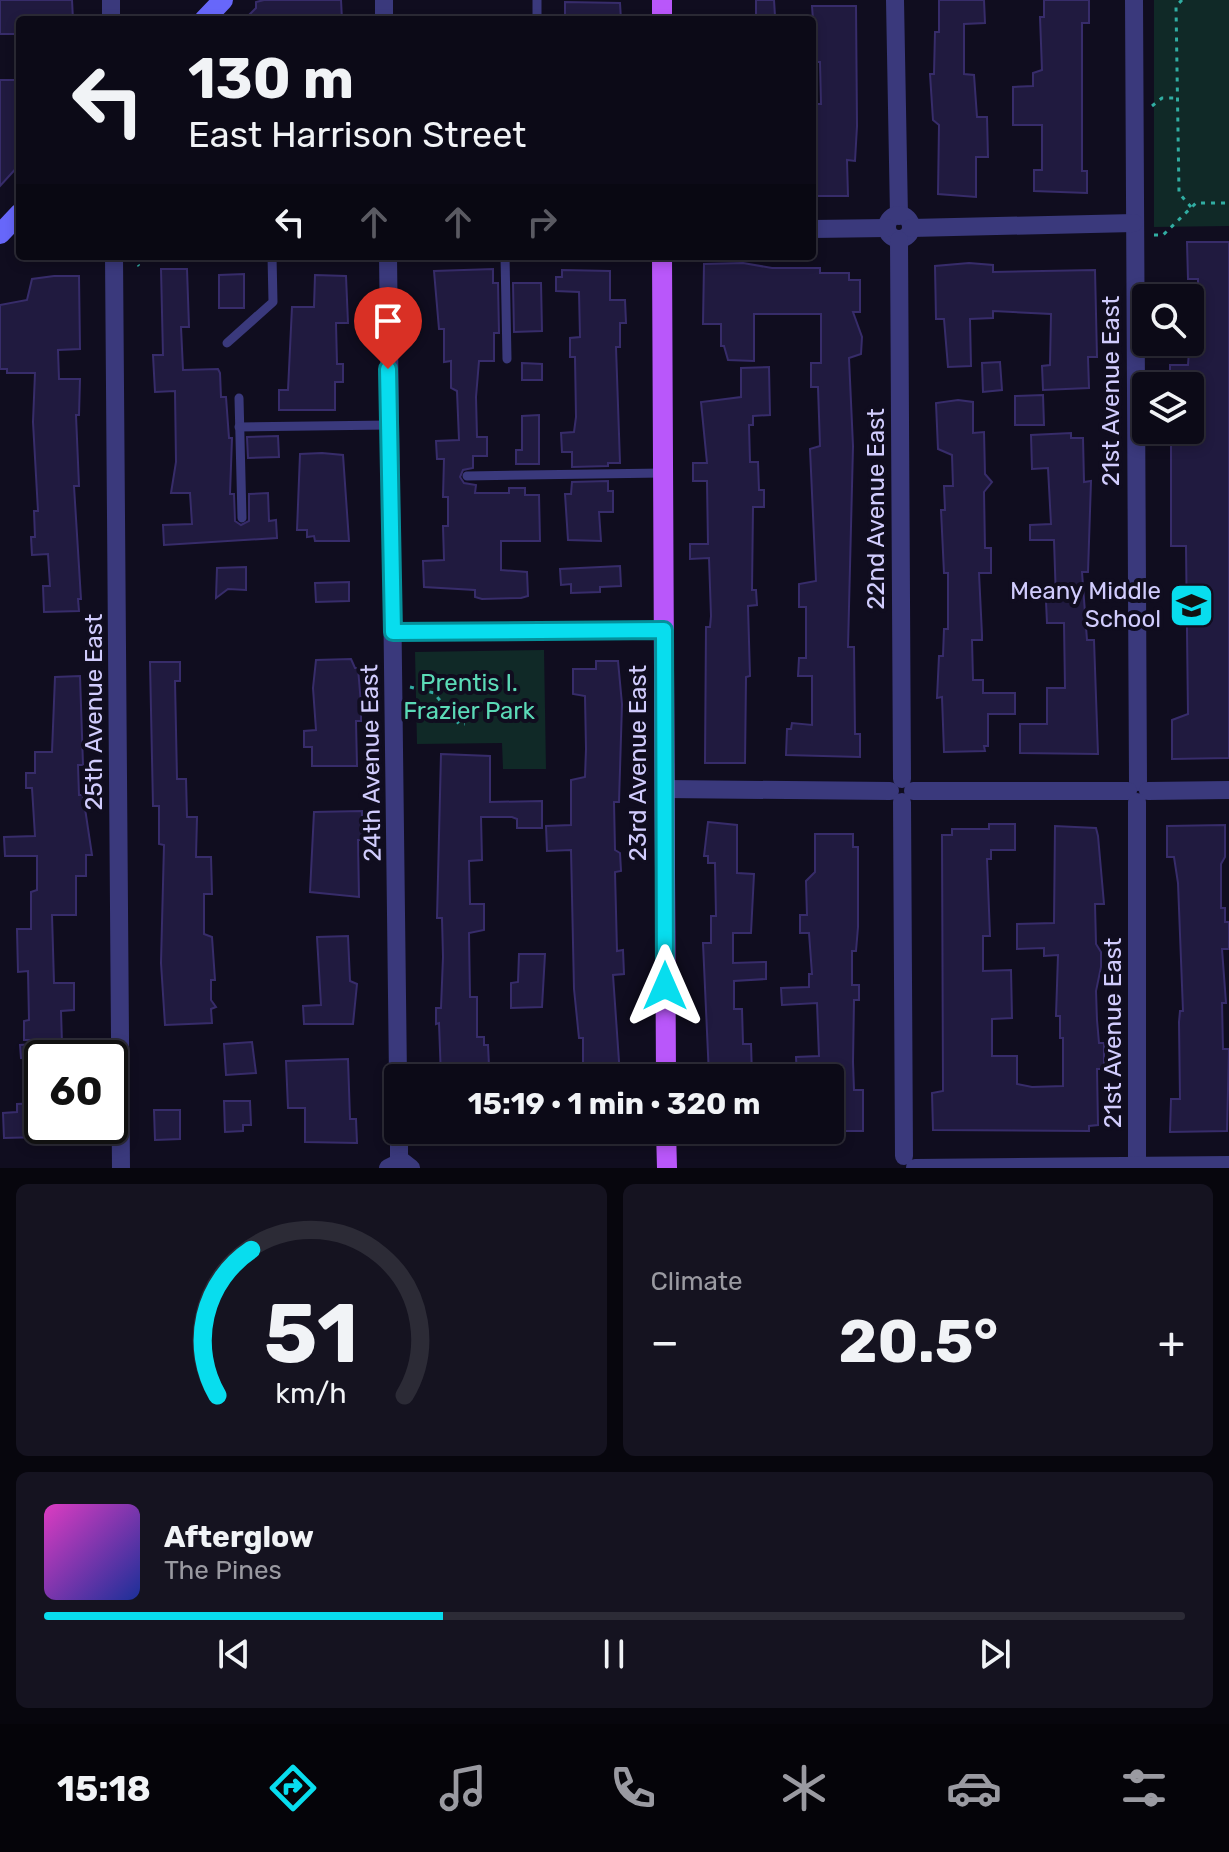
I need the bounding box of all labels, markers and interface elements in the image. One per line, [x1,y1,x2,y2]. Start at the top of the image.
text: 130 m [188,46,354,112]
icon: left [56,48,160,152]
text: East Harrison Street [188,113,526,156]
icon: left [268,200,312,244]
icon: ahead [352,200,396,244]
icon: ahead [436,200,480,244]
icon: right [520,200,564,244]
map controls [1132,284,1204,444]
button: search [1132,284,1204,356]
pin [354,287,422,369]
street label: 21st Avenue East [1097,296,1125,486]
icon: arrive [366,299,410,343]
button: layers [1132,372,1204,444]
street label: 22nd Avenue East [862,408,890,610]
place label: Meany Middle School [1010,577,1161,633]
school or university icon: Meany Middle School [1168,581,1216,629]
street label: 25th Avenue East [80,614,108,810]
street label: 24th Avenue East [355,664,387,862]
street label: 23rd Avenue East [624,665,652,861]
park label: Prentis I. Frazier Park [403,669,535,725]
street label: 21st Avenue East [1099,938,1127,1128]
position arrow [623,944,707,1028]
speed limit sign: 60 [24,1040,128,1144]
text: 15:19 · 1 min · 320 m [468,1086,760,1122]
text: Climate [651,1266,743,1297]
text: 51 [264,1284,358,1383]
text: 20.5° [838,1306,998,1377]
text: − [651,1316,679,1368]
text: + [1158,1316,1185,1368]
text: km/h [276,1376,347,1410]
text: Afterglow [164,1519,314,1555]
text: The Pines [164,1555,282,1586]
icon: previous [212,1632,256,1676]
icon: pause [592,1632,636,1676]
icon: next [973,1632,1017,1676]
icon: directions [265,1760,321,1816]
icon: music [435,1760,491,1816]
icon: phone [605,1760,661,1816]
icon: climate [776,1760,832,1816]
icon: car [946,1760,1002,1816]
icon: filters [1116,1760,1172,1816]
text: 15:18 [57,1767,151,1810]

